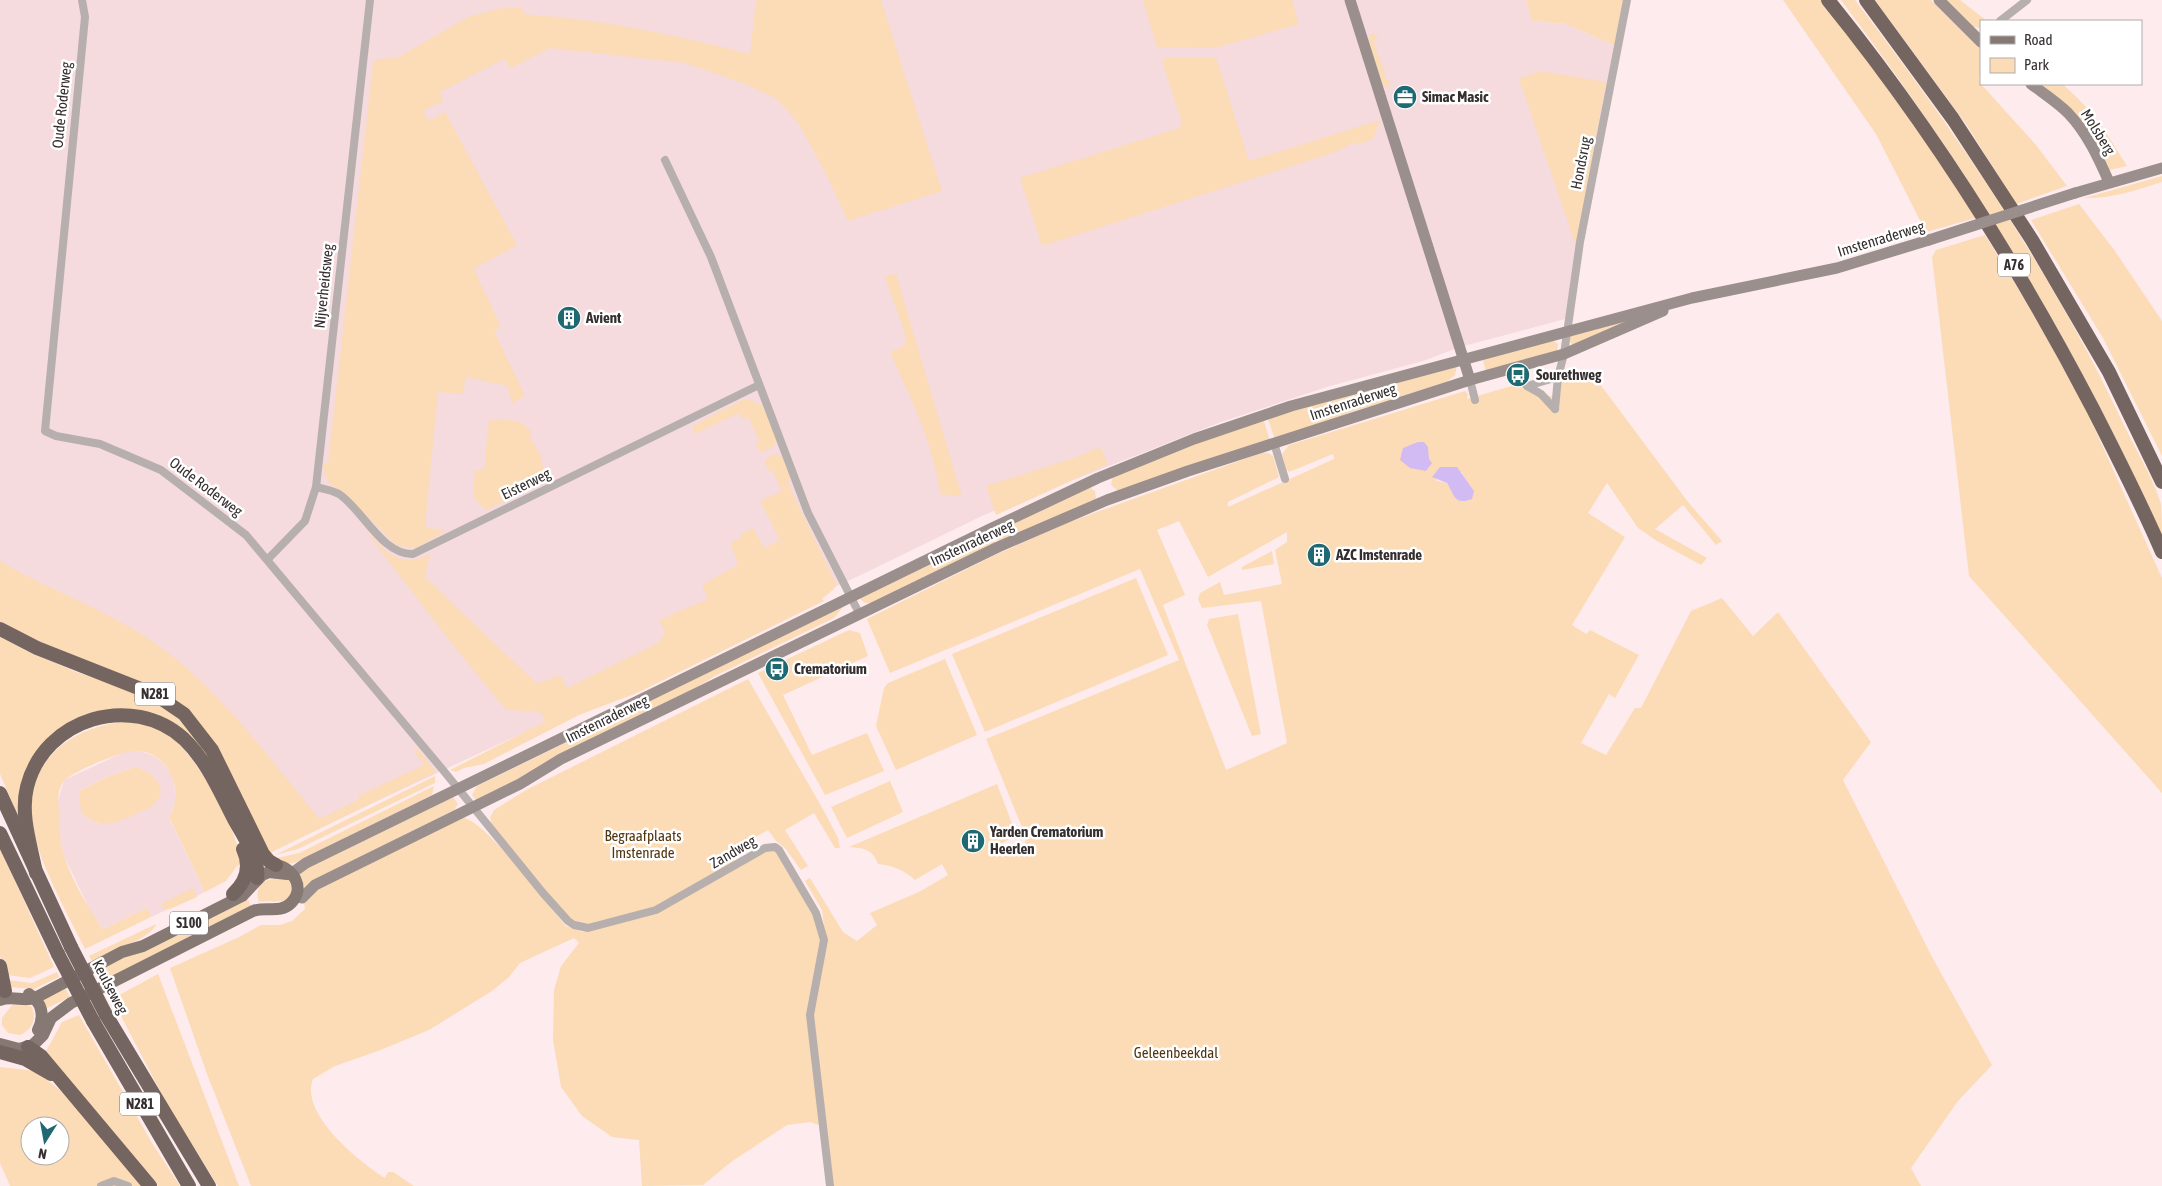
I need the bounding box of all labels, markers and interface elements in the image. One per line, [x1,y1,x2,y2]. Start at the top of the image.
legend [1980,20,2142,85]
text: Road [2024,31,2053,48]
text: Park [2024,56,2049,73]
street label: Oude Roderweg [49,60,75,149]
office icon: Simac Masic [1392,84,1418,110]
place label: Simac Masic [1422,88,1489,105]
street label: Molsberg [2078,106,2119,158]
street label: Hondsrug [1567,134,1594,191]
street label: Imstenraderweg [1835,217,1927,260]
street label: Nijverheidsweg [311,242,336,329]
road number: A76 [1998,254,2030,276]
building icon: Avient [556,305,582,331]
place label: Avient [585,309,622,326]
bus stop icon: Sourethweg [1505,362,1531,388]
place label: Sourethweg [1536,366,1602,383]
street label: Imstenraderweg [1308,379,1399,423]
street label: Oude Roderweg [166,454,247,520]
street label: Eisterweg [498,464,554,503]
street label: Imstenraderweg [928,516,1017,569]
building icon: AZC Imstenrade [1306,542,1332,568]
place label: AZC Imstenrade [1335,546,1422,563]
bus stop icon: Crematorium [764,656,790,682]
place label: Crematorium [794,660,867,677]
road number: N281 [135,682,175,706]
street label: Imstenraderweg [563,691,651,746]
place label: Yarden Crematorium Heerlen [989,823,1104,857]
park label: Begraafplaats Imstenrade [604,827,682,861]
building icon: Yarden Crematorium Heerlen [960,828,986,854]
street label: Zandweg [707,831,759,871]
road number: S100 [170,911,208,934]
street label: Keulseweg [89,957,132,1017]
park label: Geleenbeekdal [1134,1044,1218,1061]
road number: N281 [120,1092,160,1116]
north arrow [20,1116,70,1166]
text: N [37,1145,48,1162]

